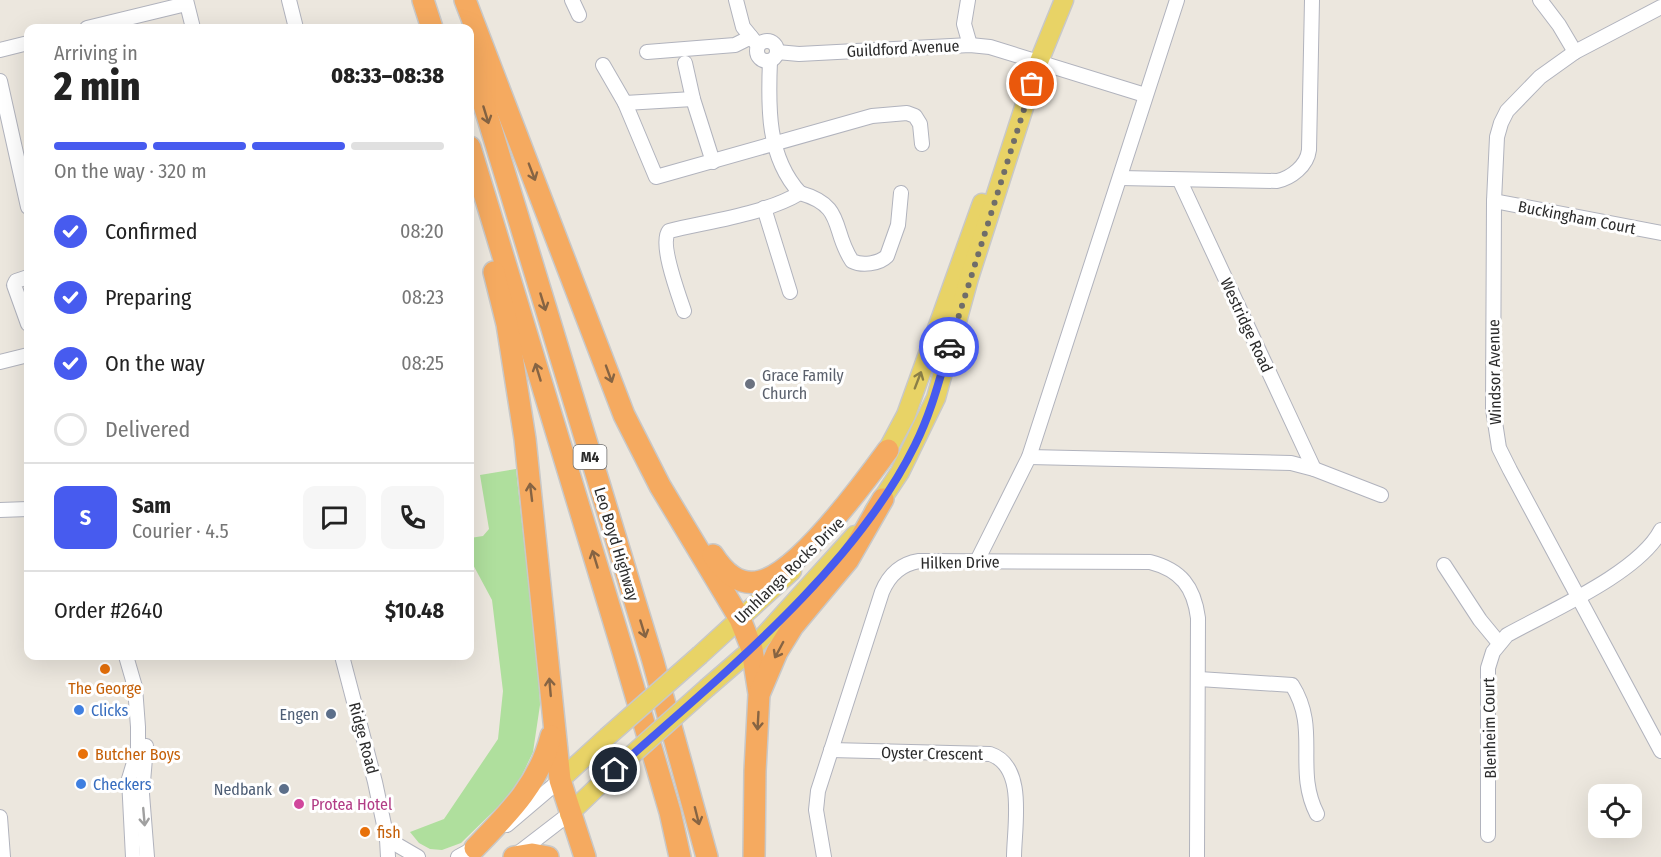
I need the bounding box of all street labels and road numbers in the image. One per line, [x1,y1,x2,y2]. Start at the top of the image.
street label: Guildford Avenue [846,36,960,61]
street label: Buckingham Court [1517,197,1638,238]
street label: Westridge Road [1216,275,1277,375]
street label: Windsor Avenue [1484,319,1505,425]
road number: M4 [574,445,606,469]
street label: Leo Boyd Highway [590,485,643,604]
street label: Umhlanga Rocks Drive [731,513,848,628]
street label: Hilken Drive [920,552,1000,573]
street label: Blenheim Court [1479,677,1500,779]
street label: Ridge Road [345,700,382,776]
street label: Oyster Crescent [881,743,984,764]

